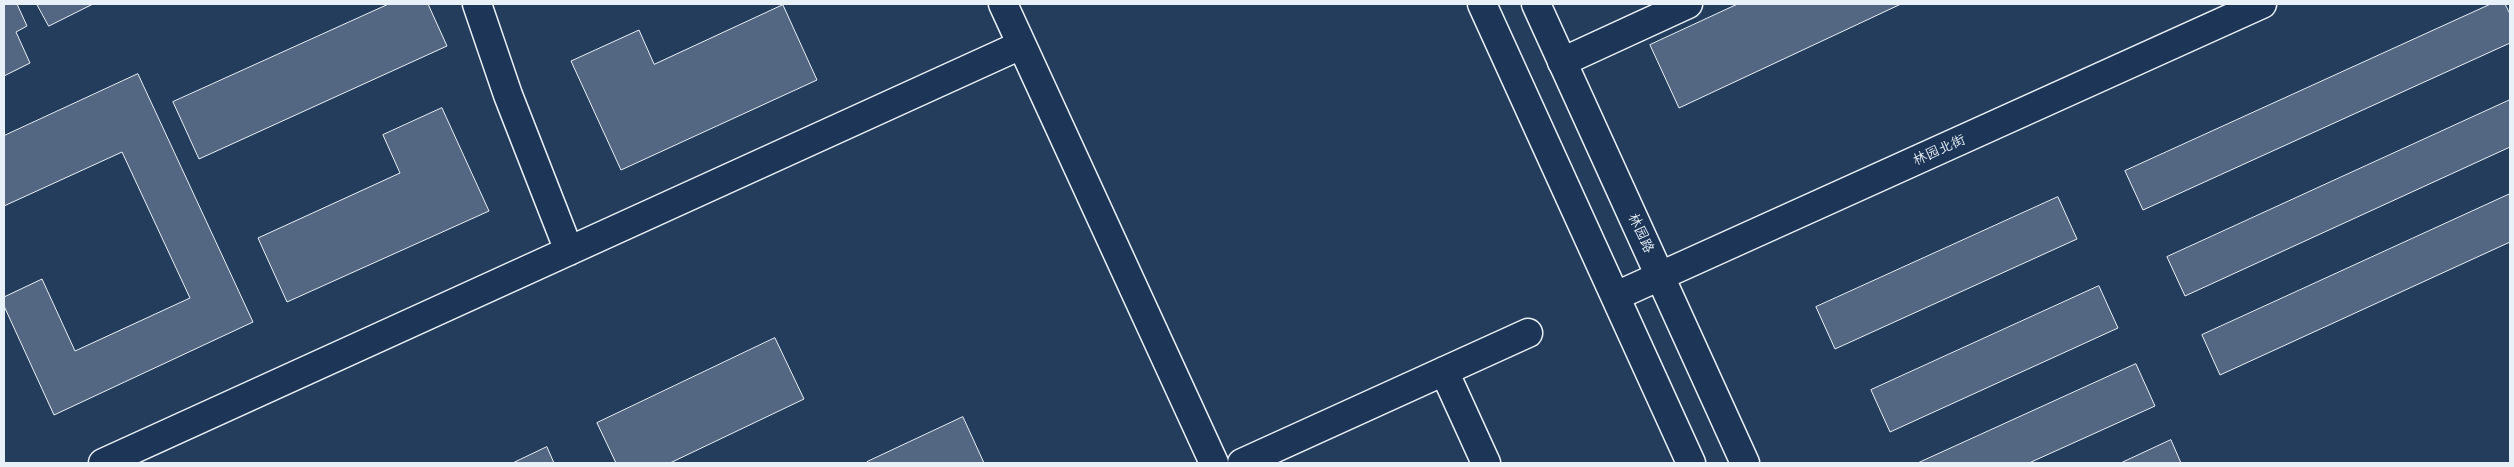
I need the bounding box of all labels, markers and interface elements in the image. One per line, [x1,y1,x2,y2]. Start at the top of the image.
street label: 林园北街 [1910,131,1968,169]
street label: 林园路 [1625,210,1657,256]

